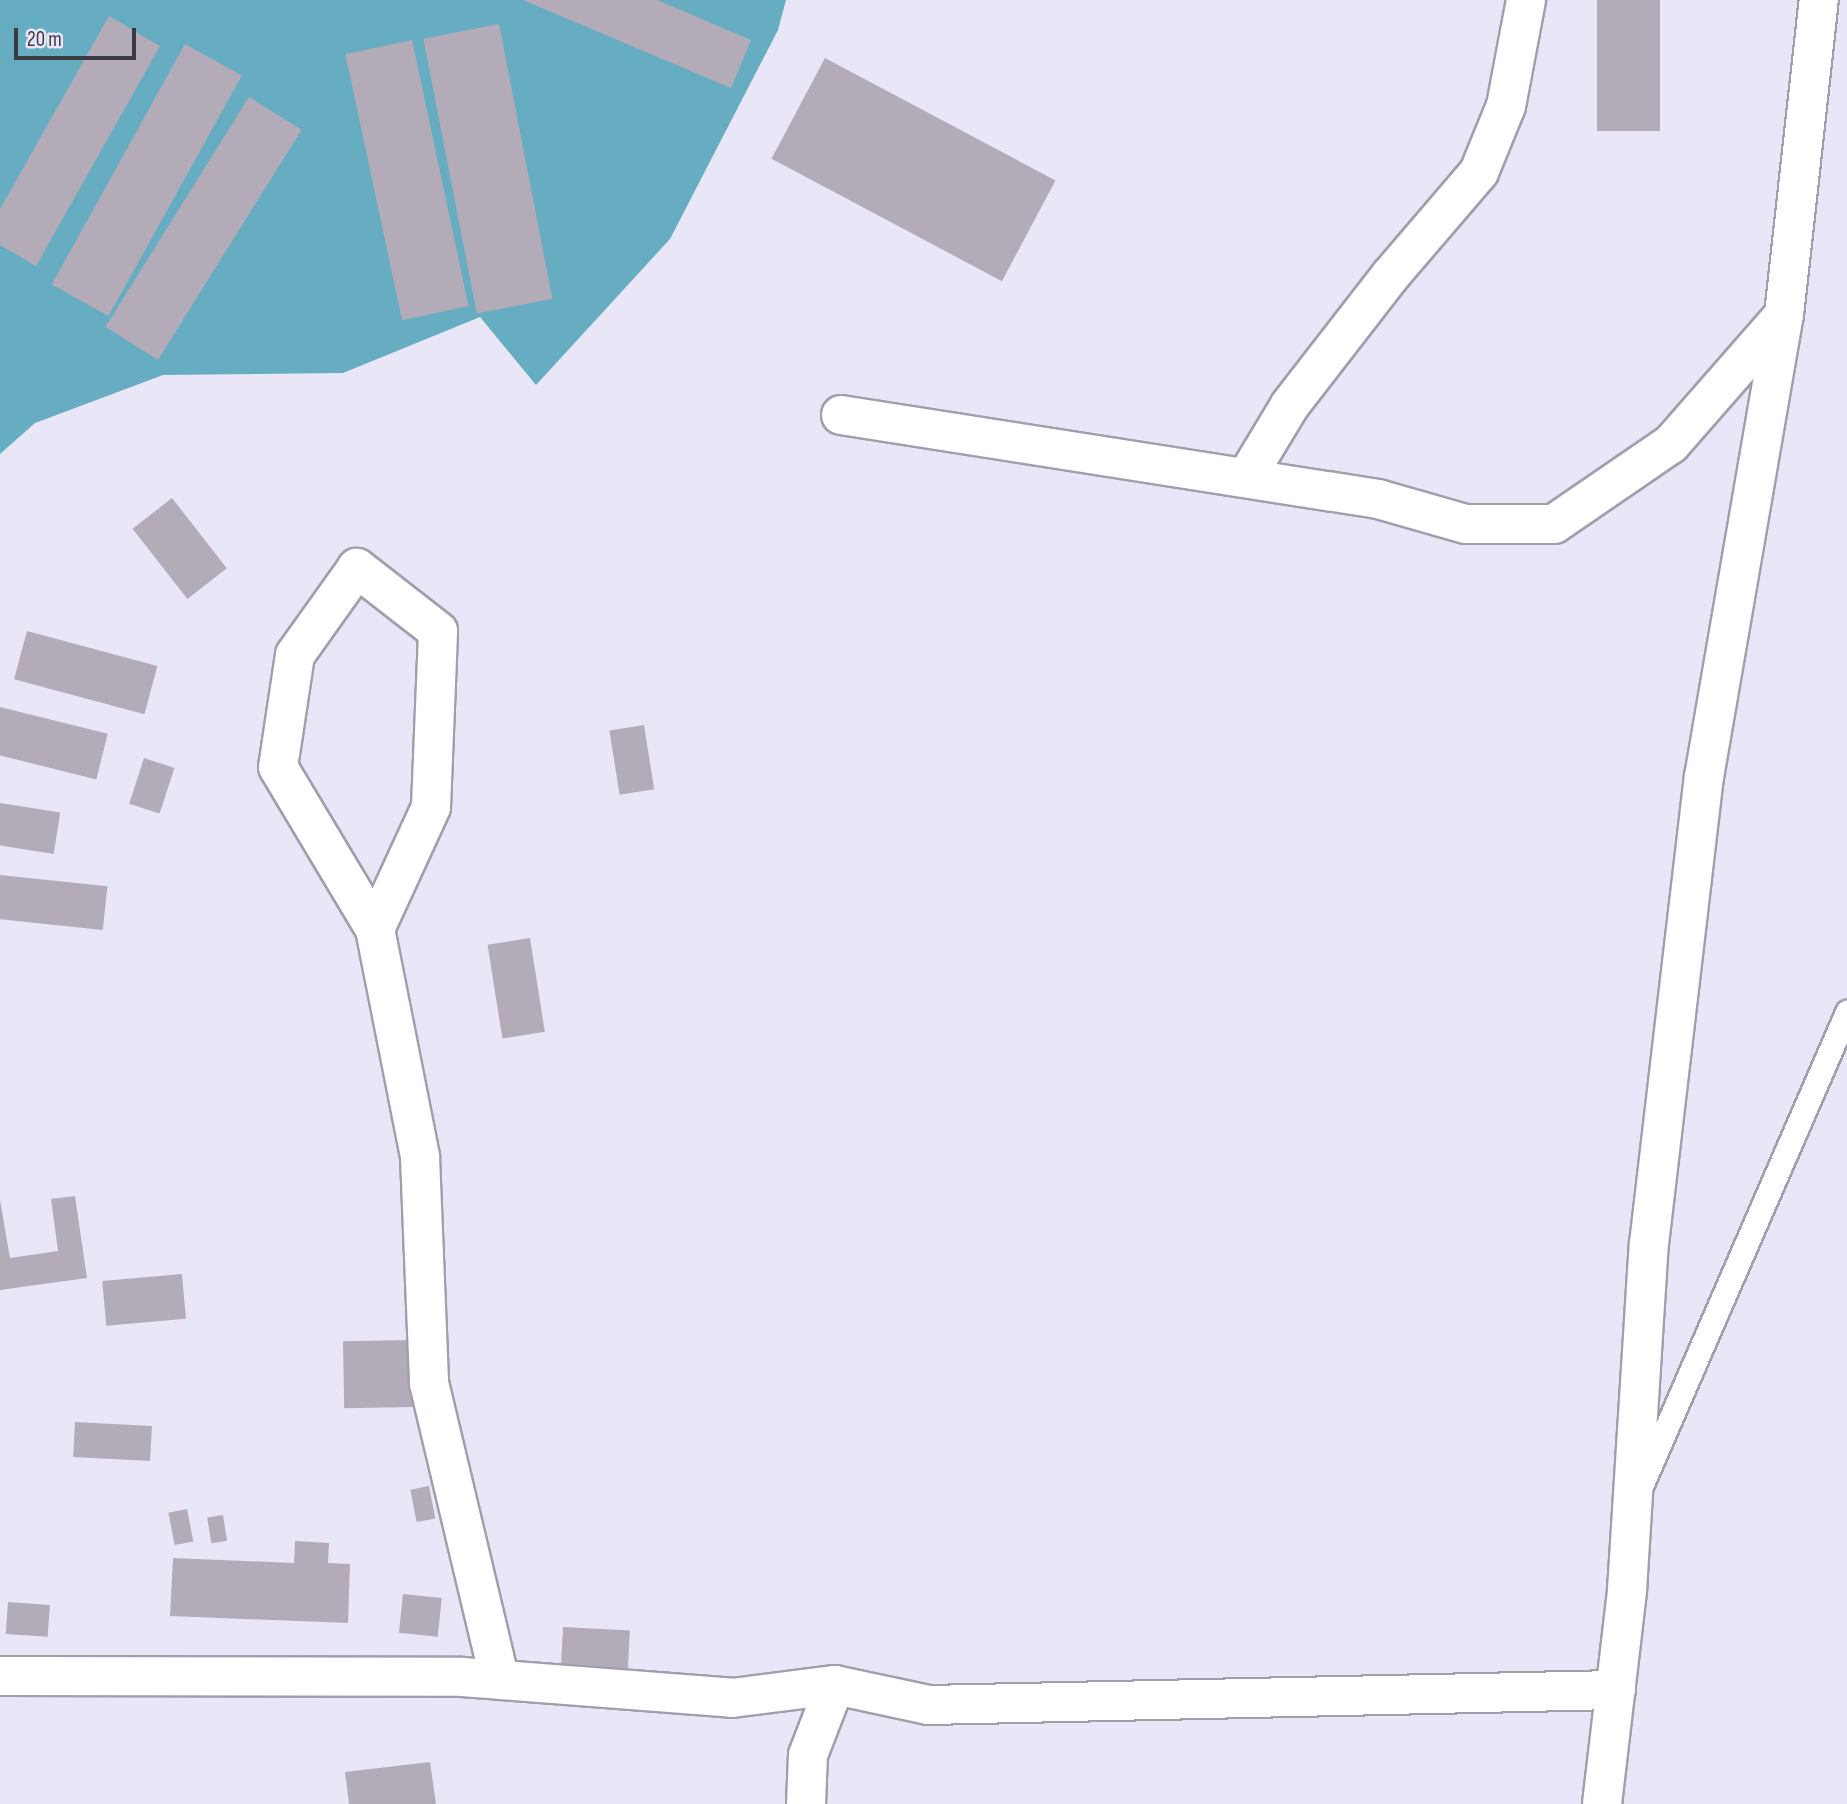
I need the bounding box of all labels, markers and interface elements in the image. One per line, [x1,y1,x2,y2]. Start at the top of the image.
scale bar [18,14,140,58]
text: 20 m [27,27,62,52]

